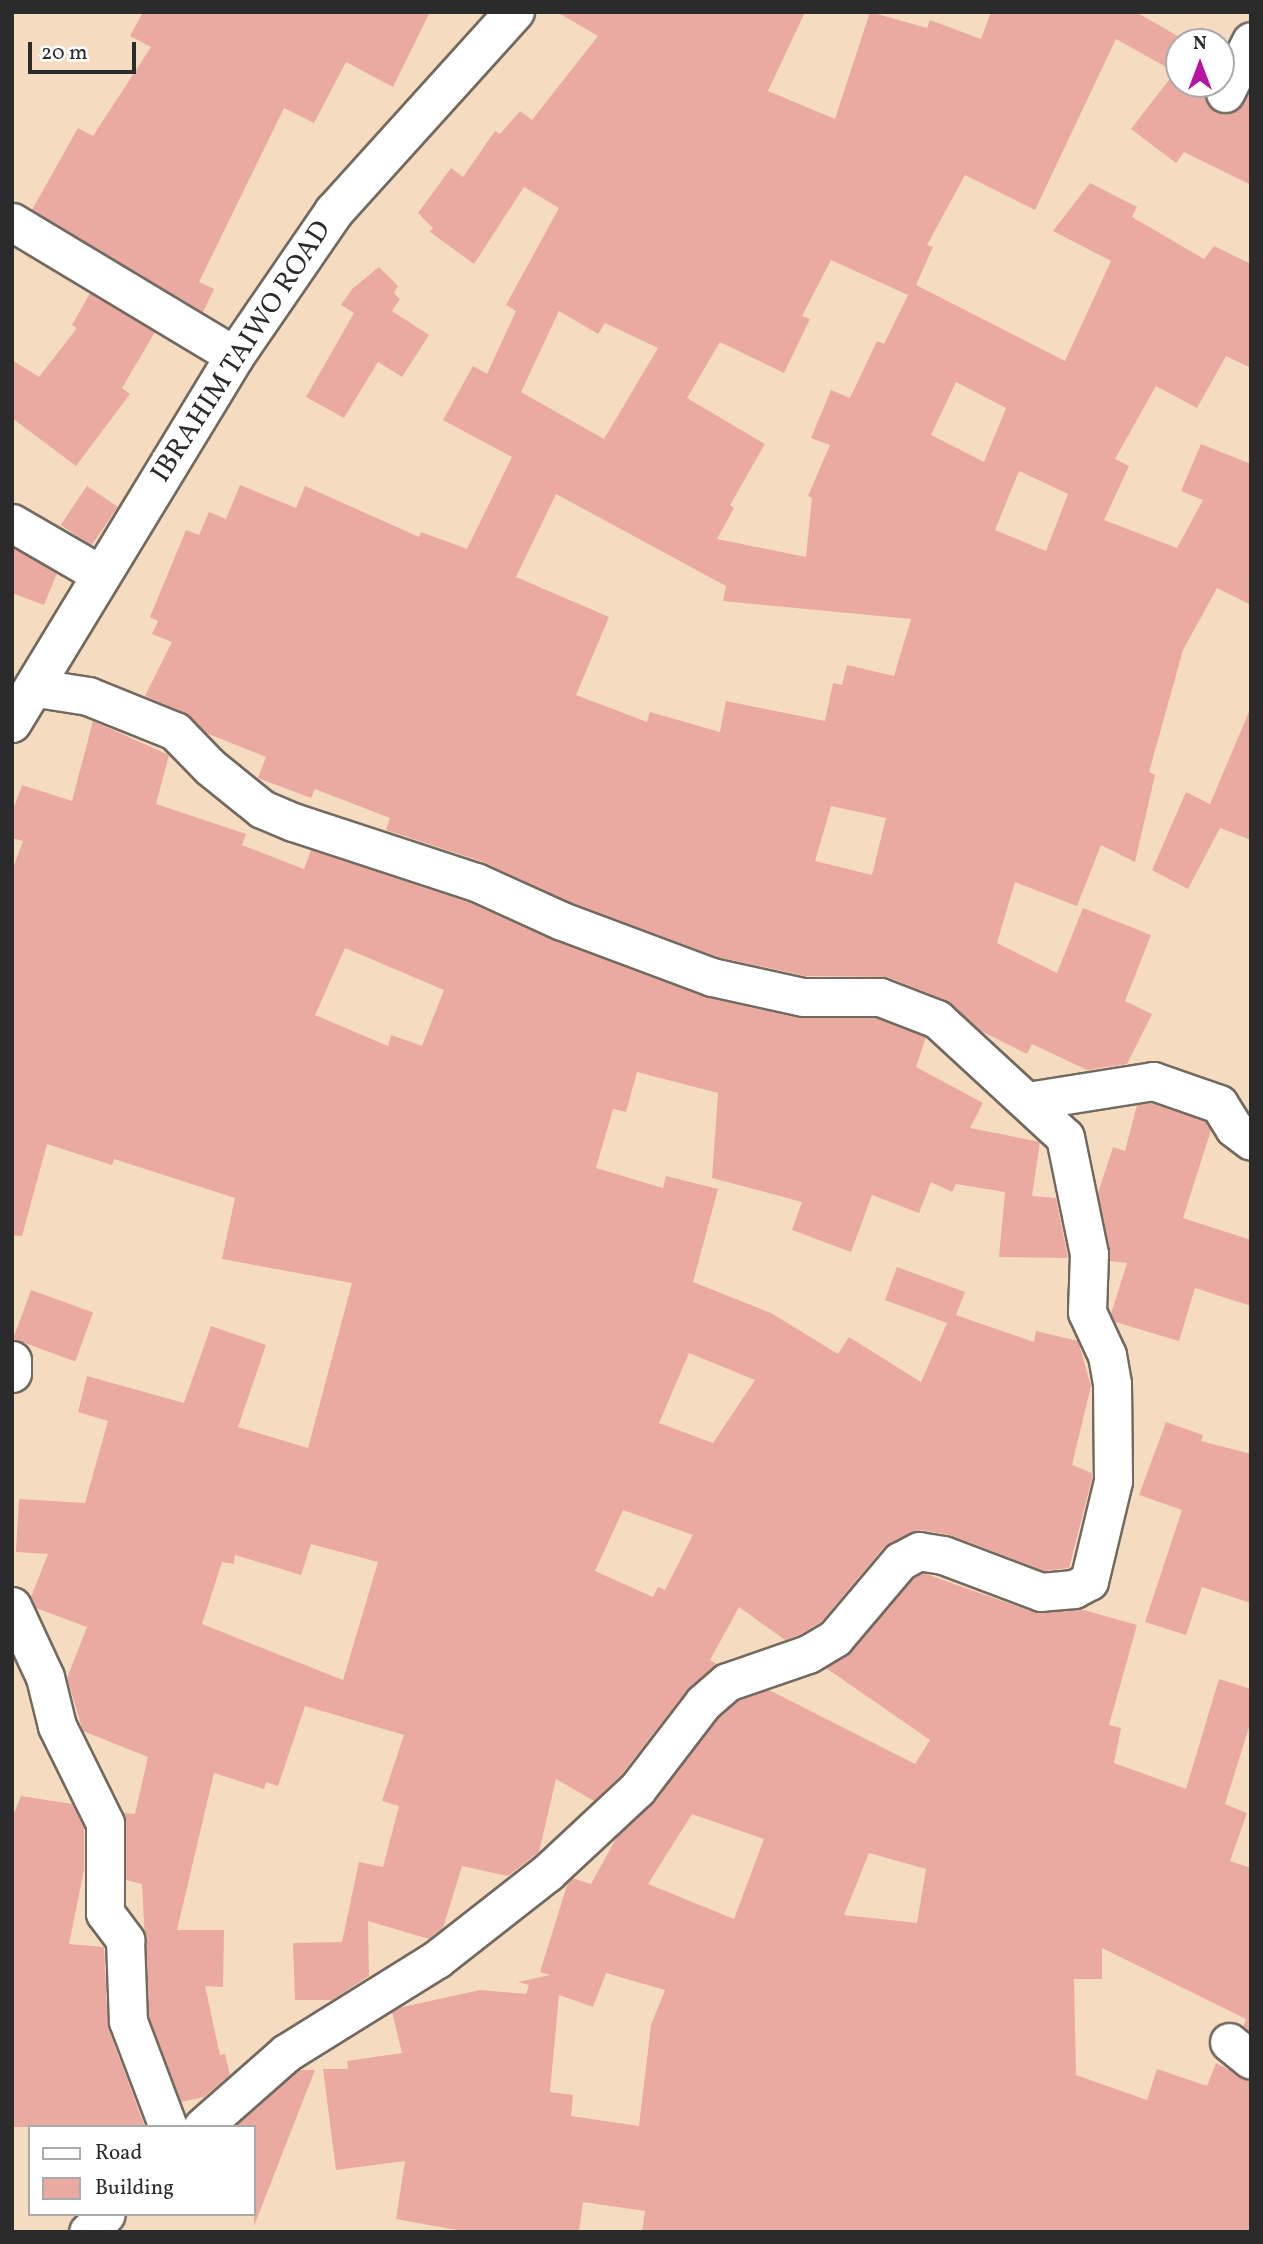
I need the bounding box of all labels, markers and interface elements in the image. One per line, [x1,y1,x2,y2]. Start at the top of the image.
scale bar [32,28,140,72]
north arrow [1165,28,1235,98]
text: N [1193,31,1207,57]
text: 20 m [41,39,87,68]
street label: IBRAHIM TAIWO ROAD [145,215,339,489]
legend [28,2125,256,2216]
text: Road [95,2139,142,2168]
text: Building [95,2174,174,2203]

